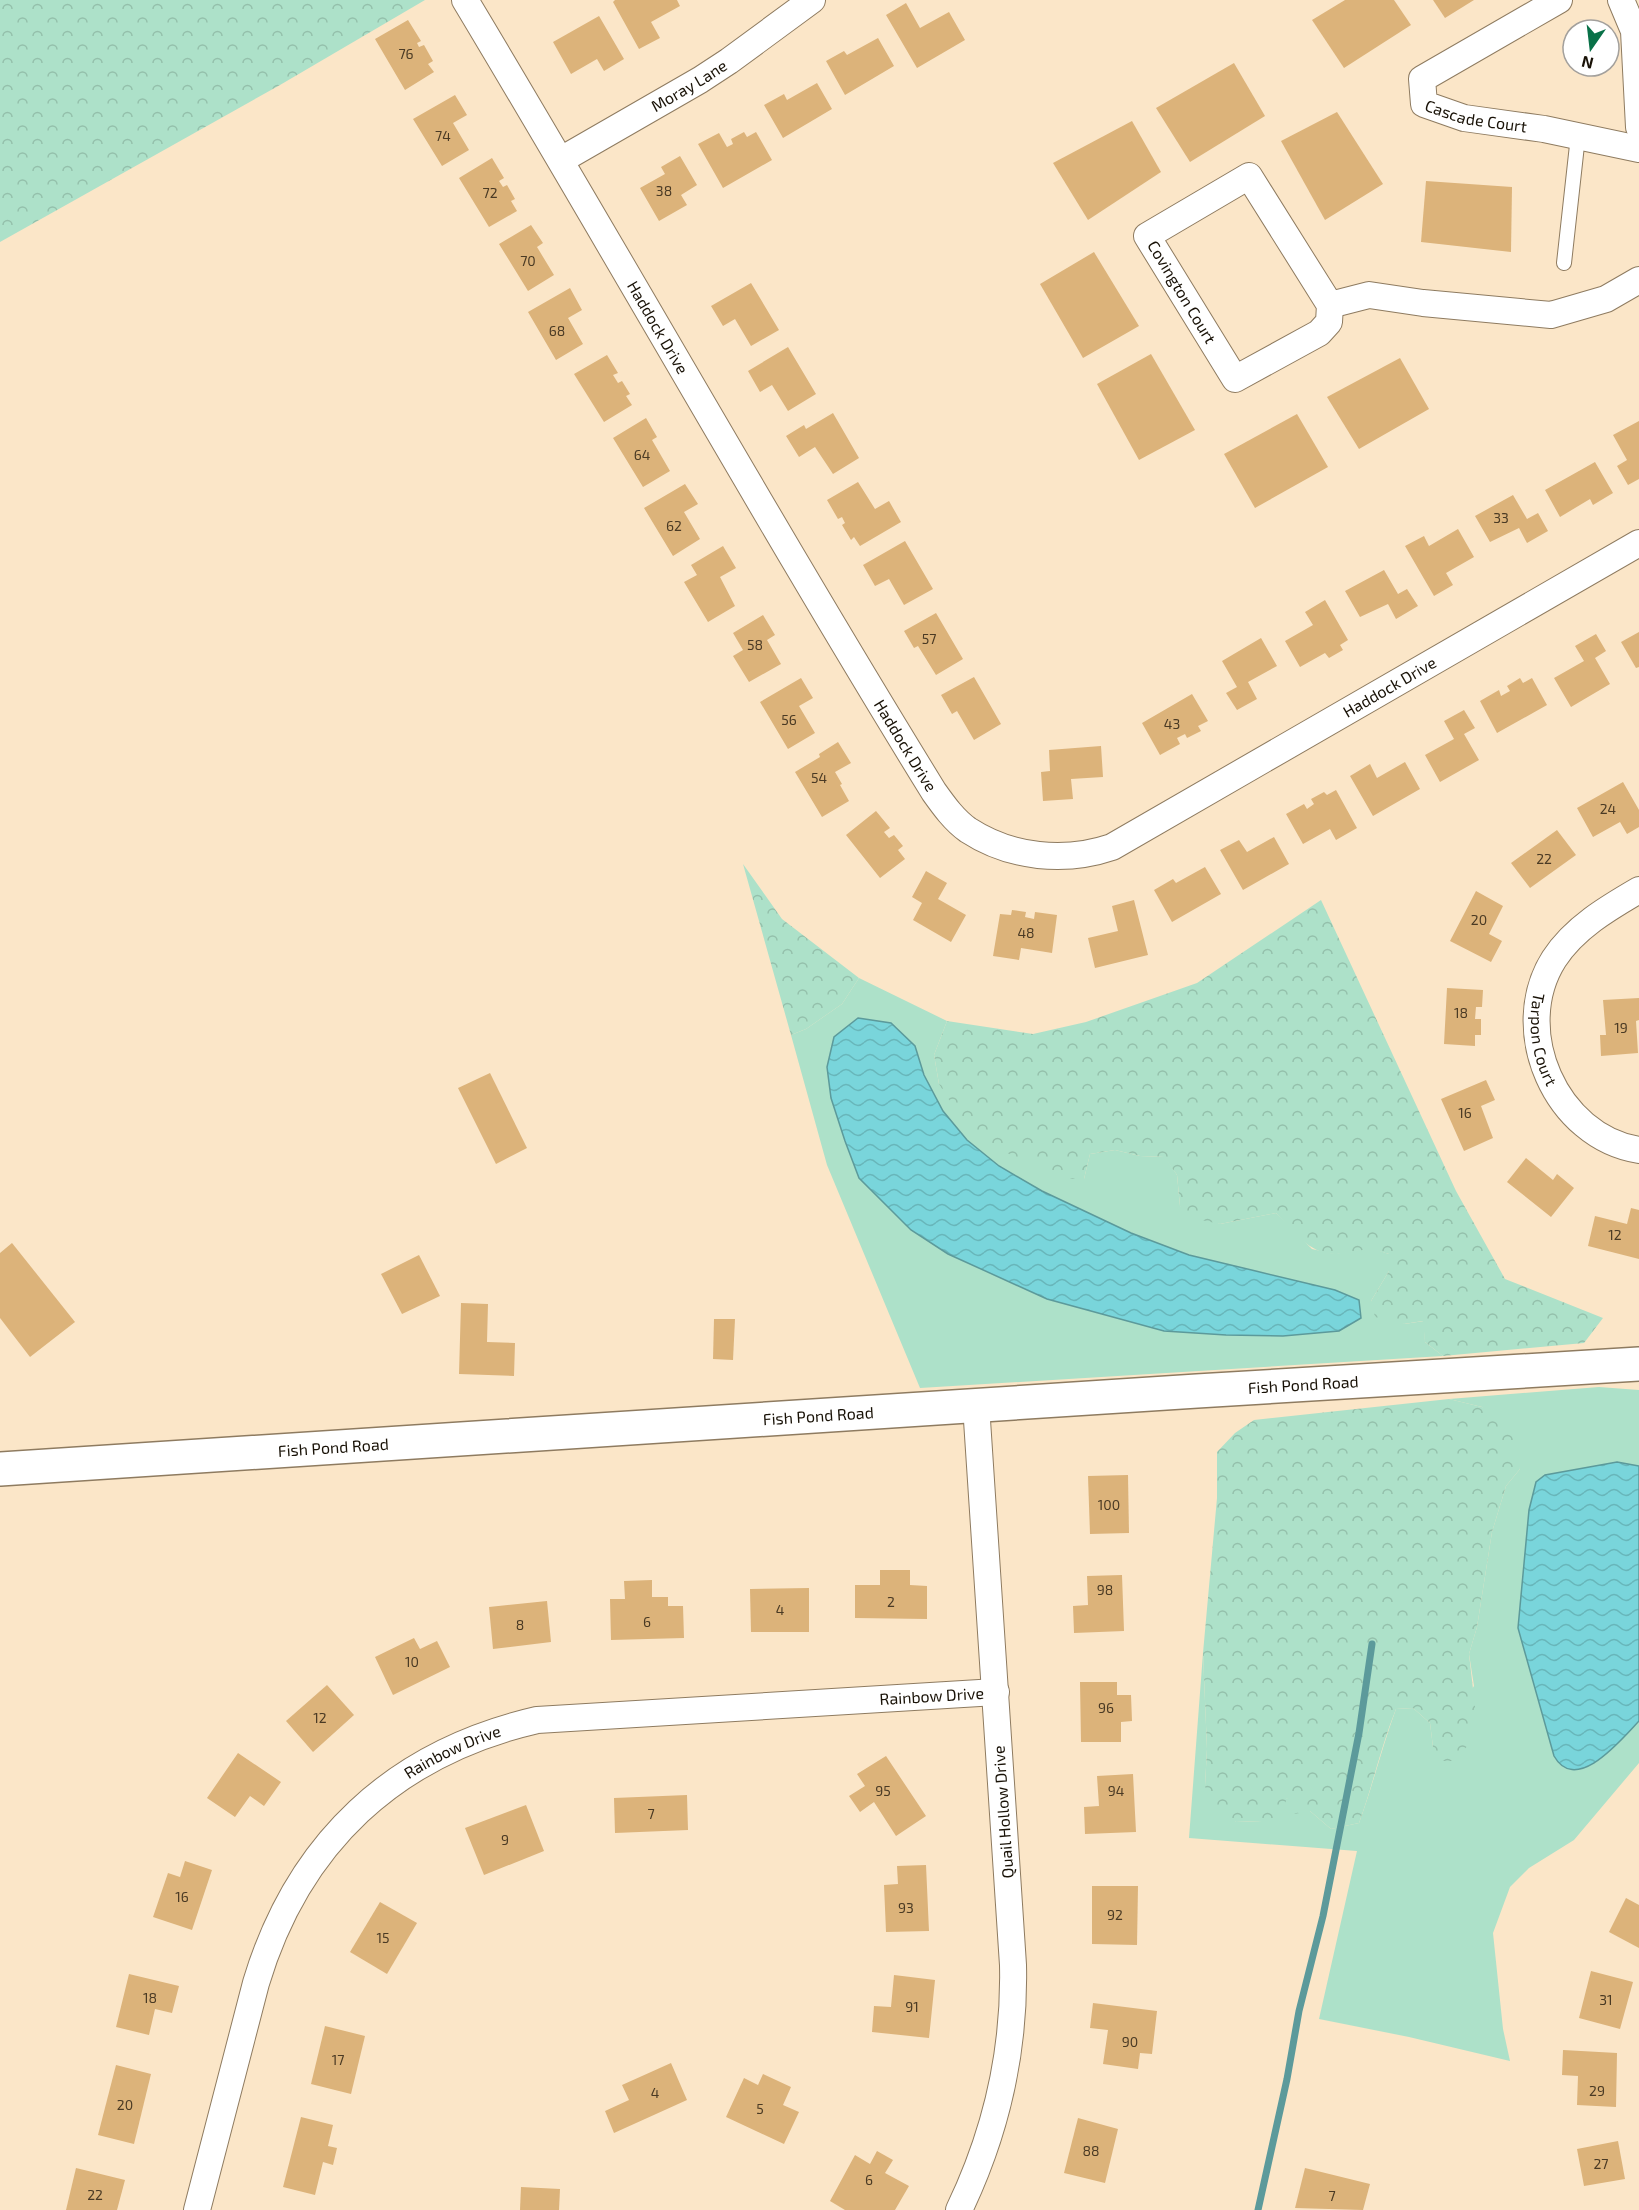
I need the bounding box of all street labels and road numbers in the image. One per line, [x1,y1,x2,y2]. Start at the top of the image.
street label: Moray Lane [647,55,730,115]
street label: Cascade Court [1423,95,1528,136]
street label: Covington Court [1144,237,1221,347]
street label: Haddock Drive [624,277,693,377]
street label: Haddock Drive [1339,652,1439,721]
street label: Haddock Drive [871,696,941,795]
street label: Tarpon Court [1528,992,1562,1089]
street label: Fish Pond Road [1247,1371,1359,1397]
street label: Fish Pond Road [762,1402,874,1428]
street label: Fish Pond Road [277,1434,389,1460]
street label: Rainbow Drive [879,1683,984,1708]
street label: Rainbow Drive [400,1721,503,1782]
street label: Quail Hollow Drive [988,1745,1018,1879]

